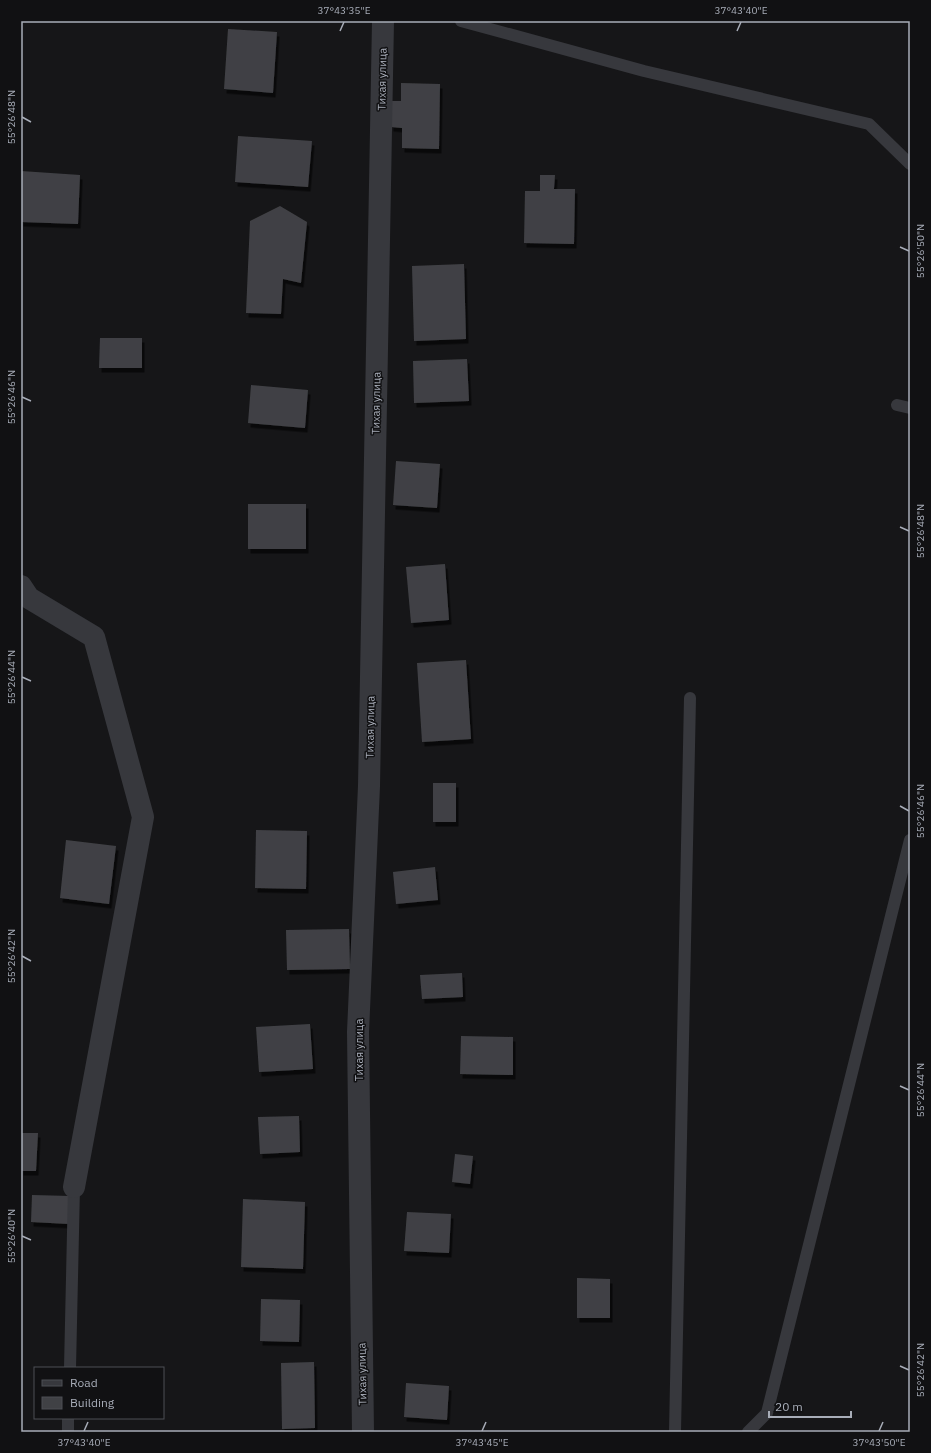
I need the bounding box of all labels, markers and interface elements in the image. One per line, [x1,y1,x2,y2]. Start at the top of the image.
text: 37°43'35"E [317,4,371,17]
text: 37°43'40"E [714,4,768,17]
street label: Тихая улица [374,47,390,110]
text: 55°26'48"N [5,90,18,144]
text: 55°26'50"N [914,224,927,278]
text: 55°26'46"N [5,370,18,424]
street label: Тихая улица [368,371,384,434]
text: 55°26'48"N [914,504,927,558]
text: 55°26'44"N [5,650,18,704]
street label: Тихая улица [362,695,378,758]
text: 55°26'46"N [914,784,927,838]
text: 55°26'42"N [5,929,18,983]
street label: Тихая улица [352,1019,366,1081]
text: 55°26'44"N [914,1063,927,1117]
text: 55°26'40"N [5,1209,18,1263]
street label: Тихая улица [354,1342,370,1405]
text: 55°26'42"N [914,1343,927,1397]
legend [34,1367,164,1419]
text: Road [70,1375,98,1390]
scale bar [769,1393,851,1419]
text: Building [70,1395,115,1410]
text: 20 m [775,1399,803,1414]
text: 37°43'40"E [57,1436,111,1449]
text: 37°43'45"E [455,1436,509,1449]
text: 37°43'50"E [852,1436,906,1449]

